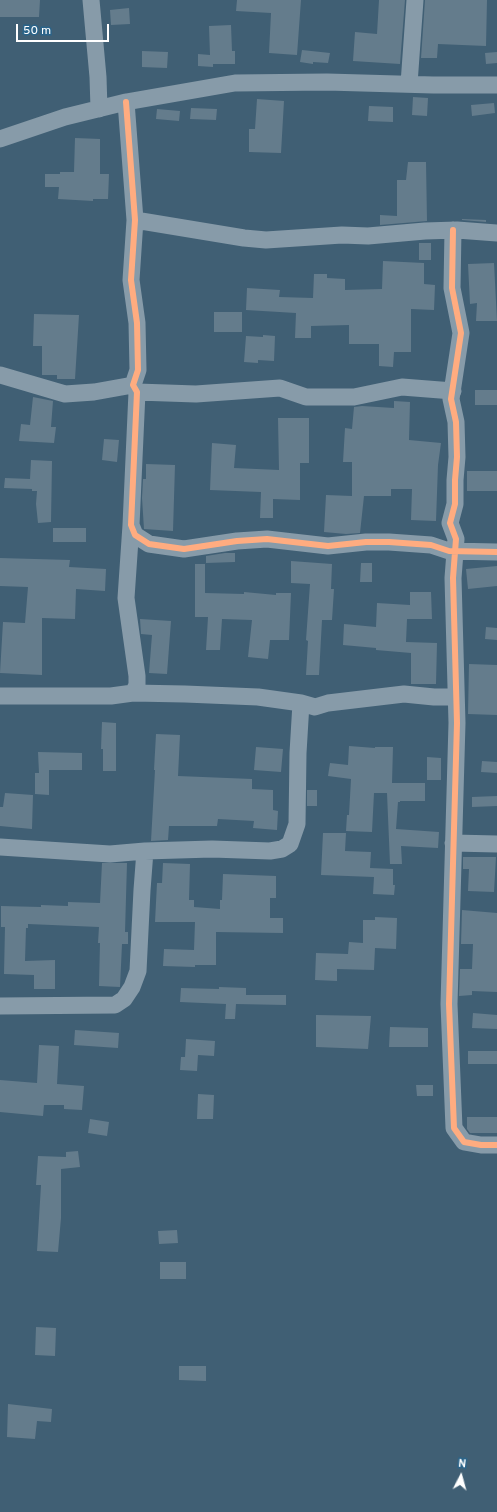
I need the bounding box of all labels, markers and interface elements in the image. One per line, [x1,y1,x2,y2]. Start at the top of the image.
scale bar [18,16,111,42]
text: 50 m [23,23,51,39]
north arrow [441,1456,481,1496]
text: N [458,1457,467,1471]

